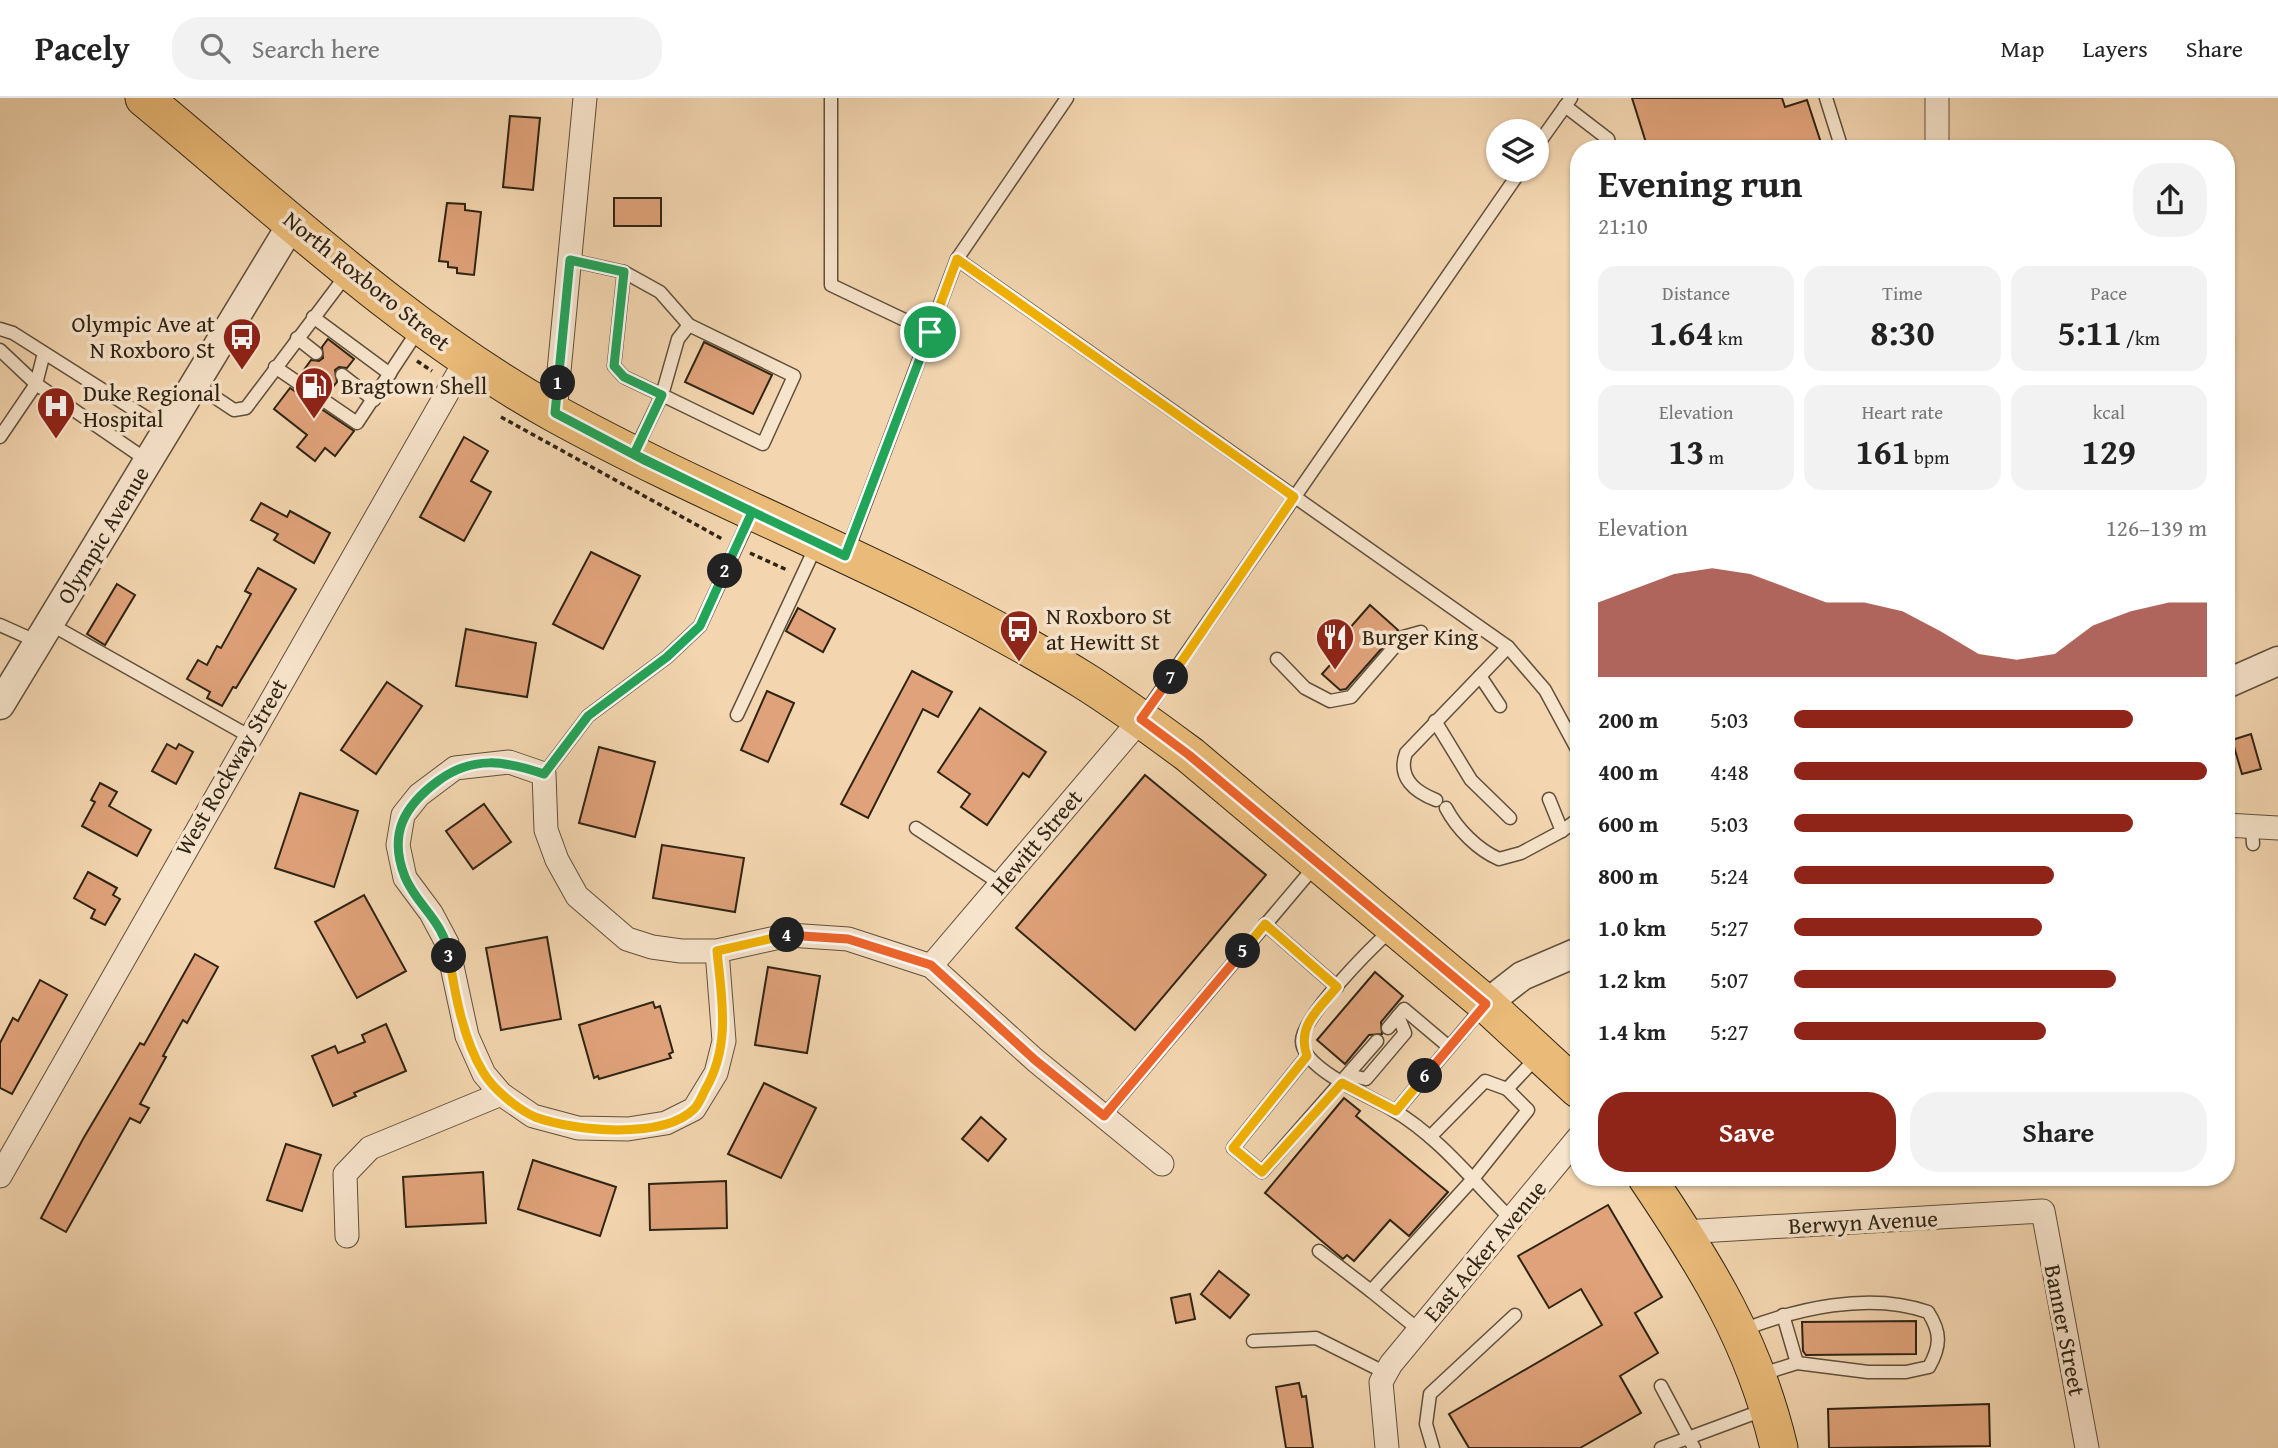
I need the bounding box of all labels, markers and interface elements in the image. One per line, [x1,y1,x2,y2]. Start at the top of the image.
search box [172,17,662,80]
text: Pacely [35,24,130,72]
icon: search [196,29,234,67]
text: Search here [252,29,380,68]
text: Map [2001,31,2044,66]
text: Layers [2082,31,2148,66]
text: Share [2186,31,2243,66]
map controls [1486,119,1549,182]
button: layers [1486,119,1549,182]
text: Evening run [1598,155,1802,211]
button: share [2133,163,2207,237]
street label: North Roxboro Street [277,203,458,358]
text: 21:10 [1598,209,1648,242]
text: Distance [1662,279,1730,307]
text: Time [1882,279,1923,307]
text: Pace [2091,279,2127,307]
pin [900,302,960,362]
place label: Olympic Ave at N Roxboro St [72,307,215,366]
text: 1.64 [1649,307,1714,358]
text: 8:30 [1870,307,1935,358]
text: 5:11 [2058,307,2122,358]
icon: arrive [911,313,949,351]
bus stop icon: Olympic Ave at N Roxboro St [221,316,263,371]
text: km [1714,324,1743,352]
text: /km [2122,324,2160,352]
fuel station icon: Bragtown Shell [293,365,335,420]
pin: 1 [540,366,576,400]
text: 1 [553,368,562,396]
place label: Bragtown Shell [341,369,487,402]
place label: Duke Regional Hospital [83,376,220,435]
hospital icon: Duke Regional Hospital [35,385,77,440]
text: Elevation [1659,398,1733,426]
text: Heart rate [1862,398,1943,426]
text: kcal [2093,398,2125,426]
text: 13 [1668,426,1704,477]
text: 161 [1855,426,1910,477]
text: 129 [2082,426,2136,477]
text: m [1704,443,1724,471]
text: bpm [1910,443,1950,471]
street label: Olympic Avenue [48,460,157,610]
text: Elevation [1598,511,1688,544]
text: 126–139 m [2106,511,2207,544]
pin: 2 [708,554,742,588]
text: 2 [720,556,729,584]
place label: N Roxboro St at Hewitt St [1046,599,1171,658]
bus stop icon: N Roxboro St at Hewitt St [998,608,1040,663]
restaurant icon: Burger King [1314,616,1356,671]
place label: Burger King [1362,620,1479,653]
pin: 7 [1154,660,1188,694]
text: 7 [1166,662,1175,690]
street label: West Rockway Street [166,672,295,862]
text: 200 m [1598,703,1659,736]
text: 5:03 [1710,703,1749,736]
text: 400 m [1598,755,1659,788]
text: 4:48 [1710,755,1749,788]
street label: Hewitt Street [982,782,1090,901]
text: 600 m [1598,807,1659,840]
text: 5:03 [1710,807,1749,840]
text: 800 m [1598,859,1659,892]
text: 5:24 [1710,859,1749,892]
text: 1.0 km [1598,911,1666,944]
text: 5:27 [1710,911,1749,944]
pin: 4 [770,918,804,952]
text: 4 [782,920,791,948]
pin: 5 [1226,934,1260,968]
text: 5 [1238,936,1247,964]
pin: 3 [432,938,466,974]
text: 3 [444,941,453,969]
text: 1.2 km [1598,963,1666,996]
text: 5:07 [1710,963,1749,996]
text: 1.4 km [1598,1015,1666,1048]
text: 5:27 [1710,1015,1749,1048]
pin: 6 [1408,1058,1442,1094]
text: 6 [1420,1061,1429,1089]
button: Save [1598,1092,1896,1172]
button: Share [1910,1092,2207,1172]
street label: East Acker Avenue [1415,1173,1554,1329]
street label: Berwyn Avenue [1787,1201,1939,1242]
street label: Banner Street [2037,1261,2094,1398]

